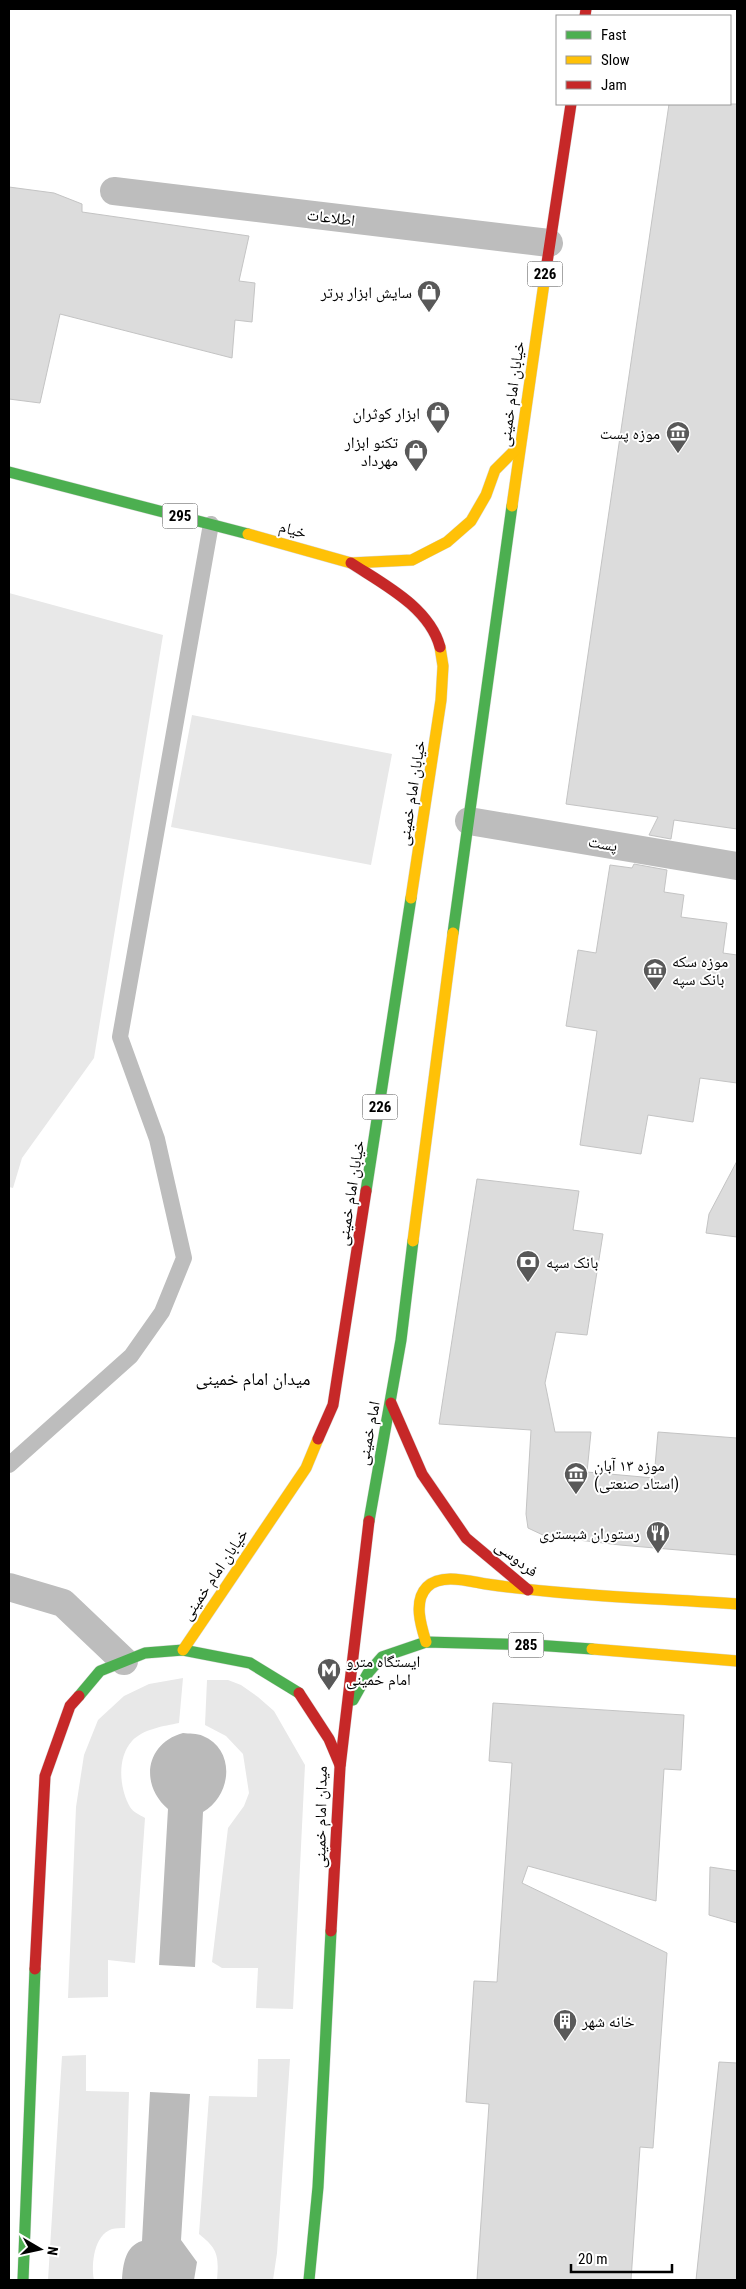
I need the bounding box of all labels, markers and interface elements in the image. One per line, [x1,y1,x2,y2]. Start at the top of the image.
legend [556,15,731,105]
text: Fast [601,26,626,44]
text: Slow [601,51,630,69]
text: Jam [601,76,627,94]
street label: اطلاعات [306,205,356,230]
road number: 226 [528,262,562,286]
shop icon: سایش ابزار برتر [416,279,442,313]
place label: سایش ابزار برتر [320,283,412,303]
street label: خیابان امام خمینی [495,340,529,448]
shop icon: ابزار کوثران [425,400,451,434]
place label: ابزار کوثران [352,404,420,424]
museum icon: موزه پست [665,420,691,454]
place label: موزه پست [600,424,660,443]
place label: تکنو ابزار مهرداد [344,433,398,470]
shop icon: تکنو ابزار مهرداد [403,438,429,472]
road number: 295 [162,504,198,528]
street label: خیام [277,517,309,543]
street label: خیابان امام خمینی [394,739,430,847]
street label: پست [587,832,619,856]
place label: موزه سکه بانک سپه [672,952,728,989]
museum icon: موزه سکه بانک سپه [642,957,668,991]
road number: 226 [362,1094,398,1120]
street label: خیابان امام خمینی [333,1139,369,1247]
bank icon: بانک سپه [515,1249,541,1283]
place label: بانک سپه [546,1253,598,1272]
district label: میدان امام خمینی [195,1368,311,1391]
street label: امام خمینی [353,1399,385,1467]
place label: موزه ۱۳ آبان (استاد صنعتی) [594,1456,679,1494]
museum icon: موزه ۱۳ آبان (استاد صنعتی) [563,1461,589,1495]
restaurant icon: رستوران شبستری [645,1520,671,1554]
place label: رستوران شبستری [539,1524,640,1544]
street label: خیابان امام خمینی [177,1525,253,1624]
street label: فردوسی [491,1536,542,1582]
road number: 285 [508,1632,544,1658]
place label: ایستگاه مترو امام خمینی [346,1652,420,1690]
metro station icon: ایستگاه مترو امام خمینی [316,1657,342,1691]
street label: میدان امام خمینی [310,1766,332,1868]
building icon: خانه شهر [552,2008,578,2042]
place label: خانه شهر [581,2012,635,2031]
north arrow [15,2224,65,2274]
scale bar [571,2242,672,2274]
text: N [44,2246,61,2257]
text: 20 m [578,2250,608,2268]

